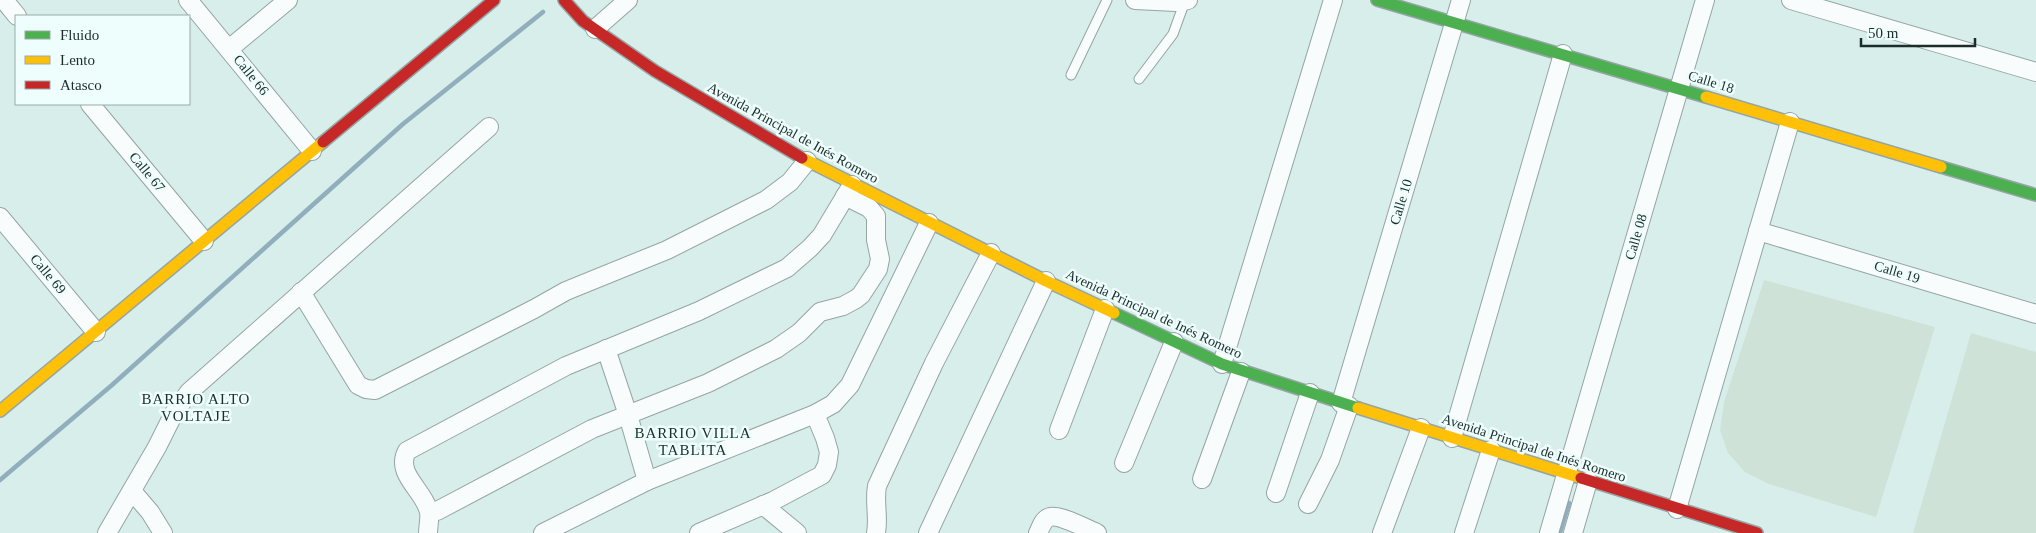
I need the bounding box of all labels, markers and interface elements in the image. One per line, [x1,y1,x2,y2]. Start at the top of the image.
legend [15,15,190,105]
scale bar [1861,15,1975,47]
text: 50 m [1868,25,1899,41]
text: Fluido [60,27,99,43]
text: Lento [60,52,95,68]
street label: Calle 66 [230,52,272,98]
street label: Calle 18 [1686,68,1736,96]
text: Atasco [60,77,102,93]
street label: Avenida Principal de Inés Romero [705,80,881,186]
street label: Calle 67 [126,149,168,195]
street label: Calle 10 [1387,177,1415,227]
street label: Calle 08 [1622,212,1650,262]
street label: Calle 69 [27,251,69,297]
street label: Calle 19 [1872,258,1922,286]
street label: Avenida Principal de Inés Romero [1064,267,1244,361]
district label: BARRIO ALTO VOLTAJE [142,391,250,424]
street label: Avenida Principal de Inés Romero [1440,411,1628,485]
district label: BARRIO VILLA TABLITA [634,425,752,458]

